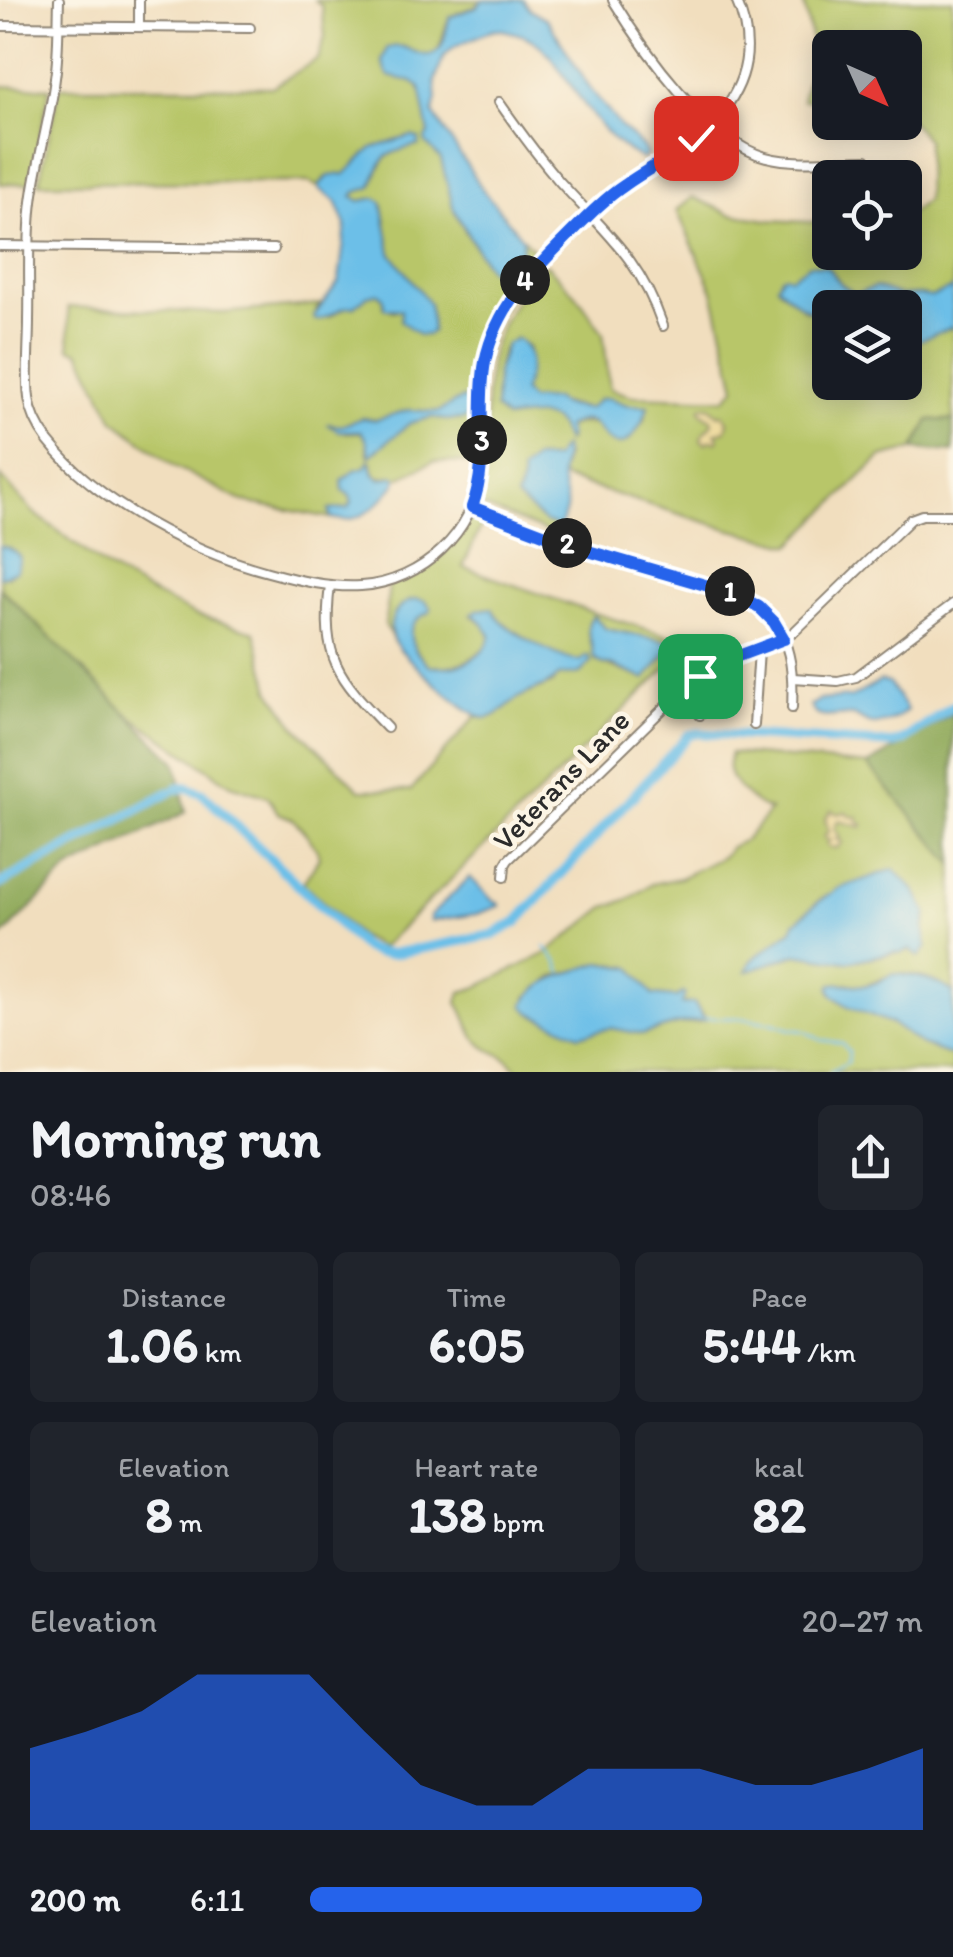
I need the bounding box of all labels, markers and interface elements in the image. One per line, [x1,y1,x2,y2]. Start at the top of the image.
north arrow [812,30,922,140]
map controls [812,30,922,400]
pin [654,96,739,181]
icon: check [669,111,724,166]
button: locate [812,160,922,270]
pin: 4 [500,255,550,305]
text: 4 [517,263,533,297]
button: layers [812,290,922,400]
pin: 3 [457,415,507,465]
text: 3 [474,423,490,457]
pin: 2 [542,518,592,568]
text: 2 [560,526,574,560]
pin: 1 [705,566,755,616]
text: 1 [724,574,737,608]
pin [658,634,743,719]
icon: arrive [673,649,728,704]
street label: Veterans Lane [485,702,637,858]
text: Morning run [30,1105,321,1171]
button: share [818,1105,923,1210]
text: 08:46 [30,1176,111,1214]
text: Distance [121,1280,226,1314]
text: Time [447,1280,506,1314]
text: Pace [751,1280,807,1314]
text: 1.06 [106,1314,199,1375]
text: 6:05 [429,1314,524,1375]
text: 5:44 [702,1314,801,1375]
text: km [199,1335,242,1369]
text: /km [801,1335,856,1369]
text: Elevation [118,1450,229,1484]
text: Heart rate [415,1450,538,1484]
text: kcal [754,1450,804,1484]
text: 8 [145,1484,173,1545]
text: 138 [408,1484,486,1545]
text: 82 [752,1484,806,1545]
text: m [173,1505,202,1539]
text: bpm [486,1505,545,1539]
text: Elevation [30,1602,157,1640]
text: 20–27 m [802,1602,923,1640]
text: 200 m [30,1881,120,1919]
text: 6:11 [190,1881,244,1919]

